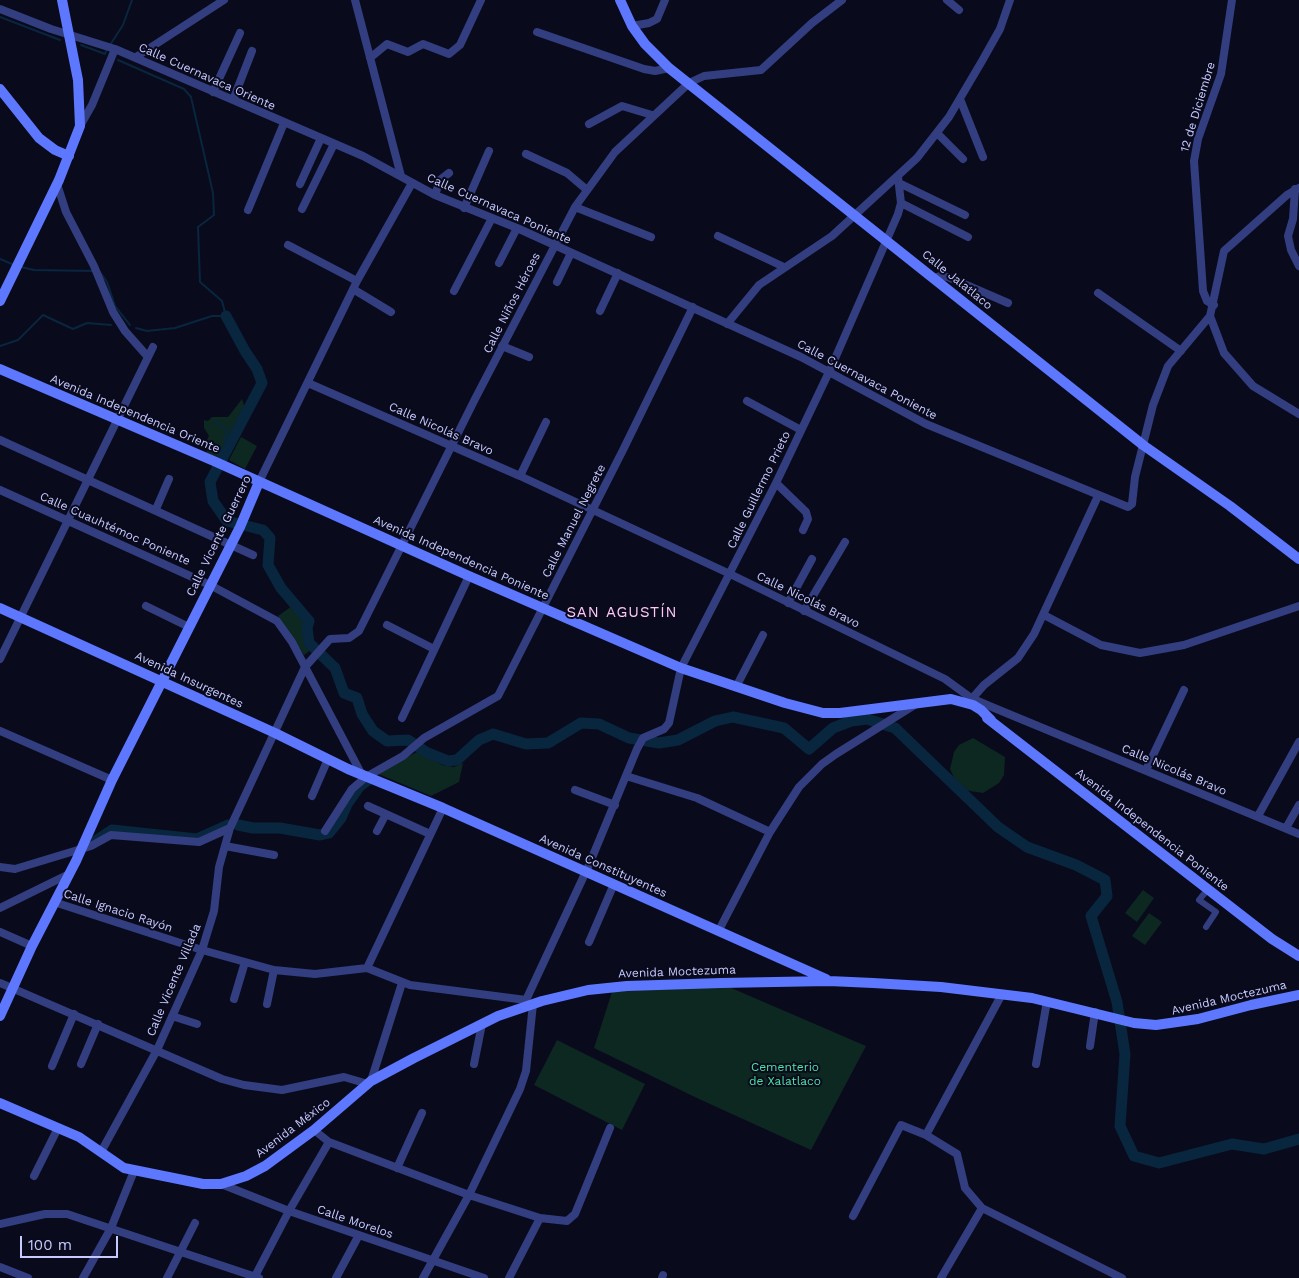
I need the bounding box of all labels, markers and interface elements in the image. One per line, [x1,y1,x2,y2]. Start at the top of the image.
street label: Calle Cuernavaca Oriente [136,40,278,114]
street label: 12 de Diciembre [1177,60,1219,154]
street label: Calle Cuernavaca Poniente [425,171,573,247]
street label: Calle Jalatlaco [919,247,995,313]
street label: Calle Niños Héroes [480,250,544,356]
street label: Calle Cuernavaca Poniente [794,337,940,423]
street label: Avenida Independencia Oriente [48,372,222,456]
street label: Calle Nicolás Bravo [387,399,495,459]
street label: Calle Guillermo Prieto [724,429,794,551]
street label: Calle Manuel Negrete [539,462,609,580]
street label: Calle Vicente Guerrero [183,473,255,599]
street label: Calle Cuauhtémoc Poniente [38,489,192,569]
street label: Avenida Independencia Poniente [371,513,551,603]
street label: Calle Nicolás Bravo [754,569,862,631]
district label: SAN AGUSTÍN [565,604,679,622]
street label: Avenida Insurgentes [133,649,245,711]
street label: Calle Nicolás Bravo [1119,741,1229,799]
street label: Avenida Independencia Poniente [1072,766,1232,894]
street label: Avenida Constituyentes [537,831,669,901]
street label: Calle Ignacio Rayón [62,887,174,935]
street label: Calle Vicente Villada [144,922,204,1038]
street label: Avenida Moctezuma [618,963,736,981]
street label: Avenida Moctezuma [1170,978,1288,1018]
park label: Cementerio de Xalatlaco [749,1060,821,1088]
street label: Avenida México [253,1095,333,1161]
street label: Calle Morelos [315,1202,395,1242]
scale bar [22,1226,120,1258]
text: 100 m [28,1236,72,1254]

